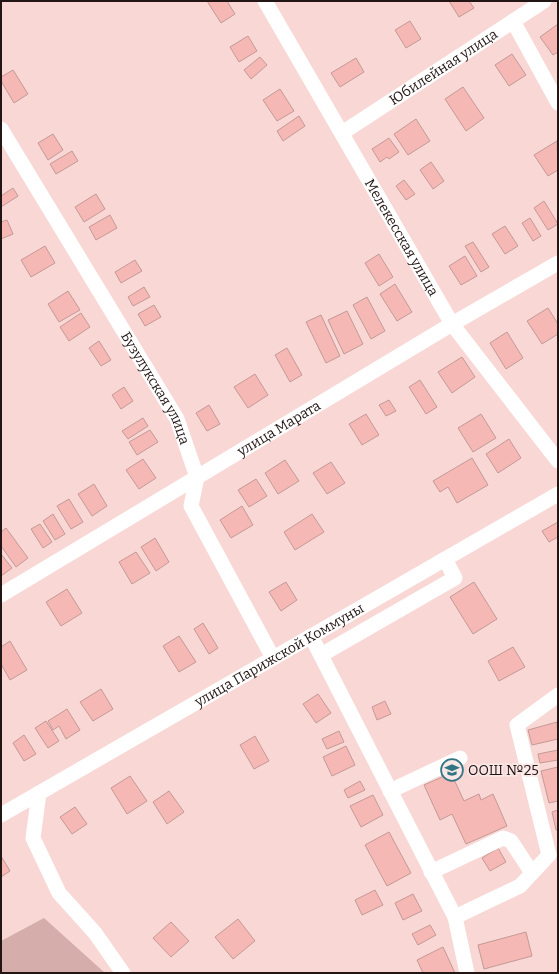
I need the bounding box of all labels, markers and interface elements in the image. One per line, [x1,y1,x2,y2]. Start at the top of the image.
street label: Юбилейная улица [386,25,501,108]
street label: Мелекесская улица [361,176,442,299]
street label: Бузулукская улица [117,329,194,447]
street label: улица Марата [233,396,324,460]
street label: улица Парижской Коммуны [191,599,367,711]
school or university icon: ООШ №25 [439,757,465,783]
place label: ООШ №25 [468,762,539,779]

